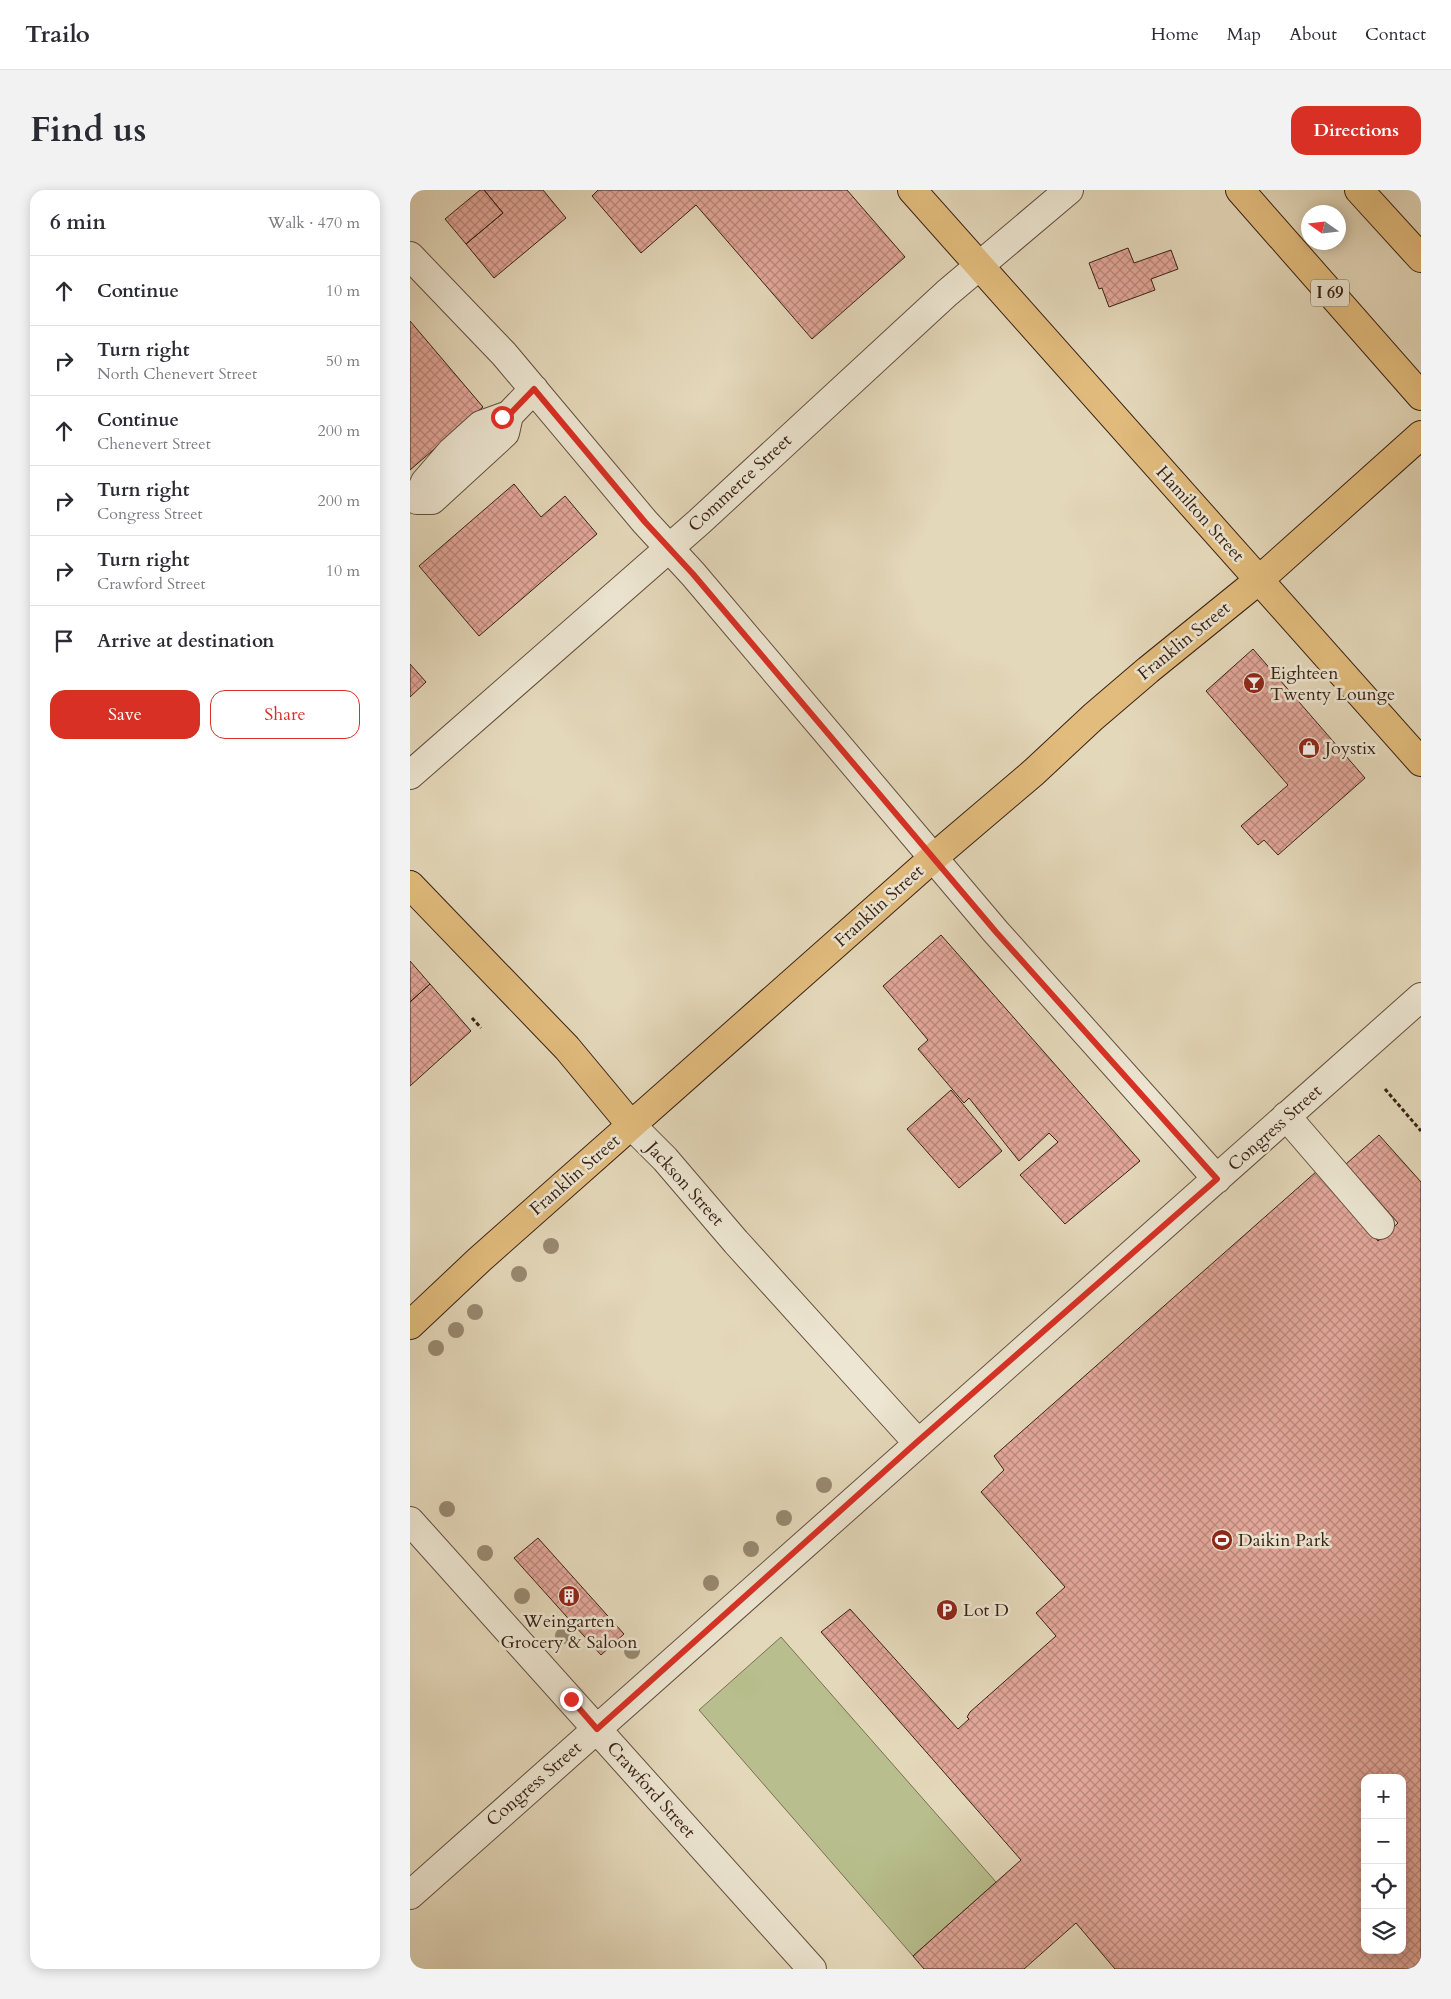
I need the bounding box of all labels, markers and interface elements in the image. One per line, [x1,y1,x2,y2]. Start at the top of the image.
text: Trailo [25,18,90,51]
text: Home [1151,22,1199,47]
text: Map [1227,22,1261,47]
text: About [1289,22,1337,47]
text: Contact [1365,22,1426,47]
text: Find us [30,106,146,154]
button: Directions [1291,106,1421,155]
north arrow [1301,205,1346,250]
text: 6 min [50,208,106,237]
text: Walk · 470 m [268,212,360,234]
icon: ahead [50,277,78,305]
text: Continue [97,278,179,304]
text: 10 m [326,280,360,302]
road number: I 69 [1311,280,1349,306]
text: Turn right [97,337,189,363]
icon: right [50,347,78,375]
text: 50 m [326,350,360,372]
text: North Chenevert Street [97,363,257,385]
route start [491,406,514,429]
text: Continue [97,407,179,433]
icon: ahead [50,417,78,445]
text: 200 m [318,420,360,442]
street label: Commerce Street [683,428,797,538]
text: Chenevert Street [97,433,211,455]
street label: Hamilton Street [1150,460,1250,568]
text: Turn right [97,477,189,503]
icon: right [50,487,78,515]
text: 200 m [318,490,360,512]
text: Congress Street [97,503,203,525]
text: Turn right [97,547,189,573]
icon: right [50,557,78,585]
text: 10 m [326,560,360,582]
text: Crawford Street [97,573,205,595]
street label: Franklin Street [1132,596,1236,686]
icon: arrive [50,627,78,655]
text: Arrive at destination [97,628,274,654]
place label: Eighteen Twenty Lounge [1270,661,1395,707]
bar icon: Eighteen Twenty Lounge [1242,671,1266,695]
button: Save [50,690,200,739]
button: Share [210,690,360,739]
shop icon: Joystix [1297,736,1321,760]
place label: Joystix [1322,736,1376,761]
street label: Franklin Street [829,859,929,953]
street label: Congress Street [1223,1079,1328,1177]
street label: Franklin Street [524,1128,626,1221]
street label: Jackson Street [638,1134,730,1232]
sports icon: Daikin Park [1210,1528,1234,1552]
place label: Daikin Park [1238,1528,1330,1553]
building icon: Weingarten Grocery & Saloon [557,1584,581,1608]
parking icon: Lot D [935,1598,959,1622]
place label: Lot D [963,1598,1009,1623]
place label: Weingarten Grocery & Saloon [500,1609,638,1655]
route end [560,1688,583,1711]
street label: Congress Street [481,1735,587,1832]
street label: Crawford Street [601,1736,701,1844]
map controls [1361,1774,1406,1954]
button: + [1361,1774,1406,1819]
button: − [1361,1819,1406,1864]
button: locate [1361,1864,1406,1909]
button: layers [1361,1909,1406,1954]

